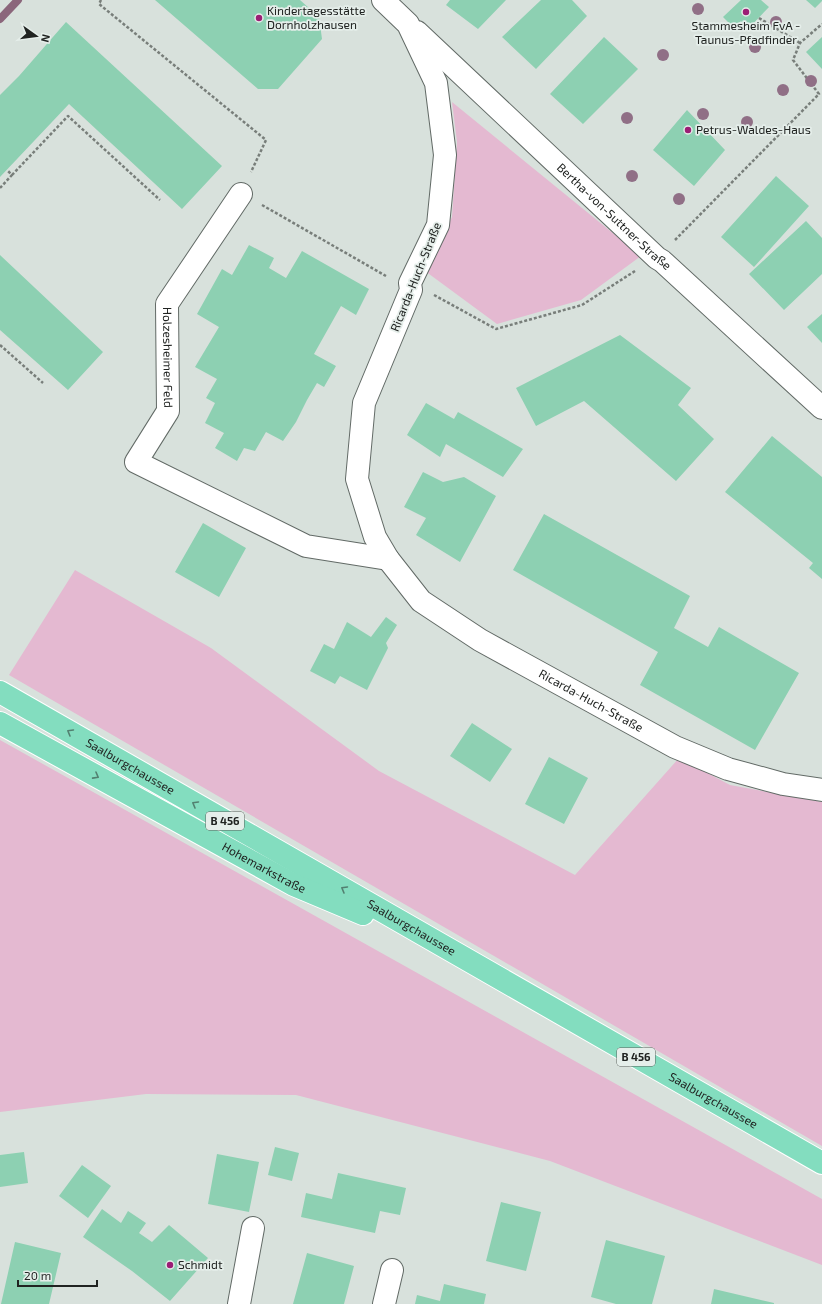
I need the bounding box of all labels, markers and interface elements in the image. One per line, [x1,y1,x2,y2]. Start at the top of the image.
place label: Kindertagesstätte Dornholzhausen [267,3,365,31]
marker: Stammesheim FvA - Taunus-Pfadfinder [741,7,751,17]
marker: Kindertagesstätte Dornholzhausen [254,13,264,23]
north arrow [16,16,56,56]
place label: Stammesheim FvA - Taunus-Pfadfinder [692,18,800,46]
text: N [39,33,53,44]
place label: Petrus-Waldes-Haus [696,122,811,136]
marker: Petrus-Waldes-Haus [683,125,693,135]
street label: Bertha-von-Suttner-Straße [555,160,675,272]
street label: Ricarda-Huch-Straße [387,220,443,333]
street label: Holzesheimer Feld [161,307,176,408]
street label: Ricarda-Huch-Straße [537,666,646,734]
one-way arrow [67,730,74,737]
street label: Saalburgchaussee [84,735,178,797]
one-way arrow [91,771,99,778]
one-way arrow [192,801,199,808]
road number: B 456 [206,812,244,830]
street label: Hohemarkstraße [220,839,308,895]
one-way arrow [341,887,348,894]
street label: Saalburgchaussee [365,896,459,958]
road number: B 456 [617,1048,655,1066]
street label: Saalburgchaussee [667,1069,761,1131]
place label: Schmidt [178,1257,223,1271]
marker: Schmidt [165,1260,175,1270]
scale bar [18,1262,97,1288]
text: 20 m [24,1268,51,1282]

